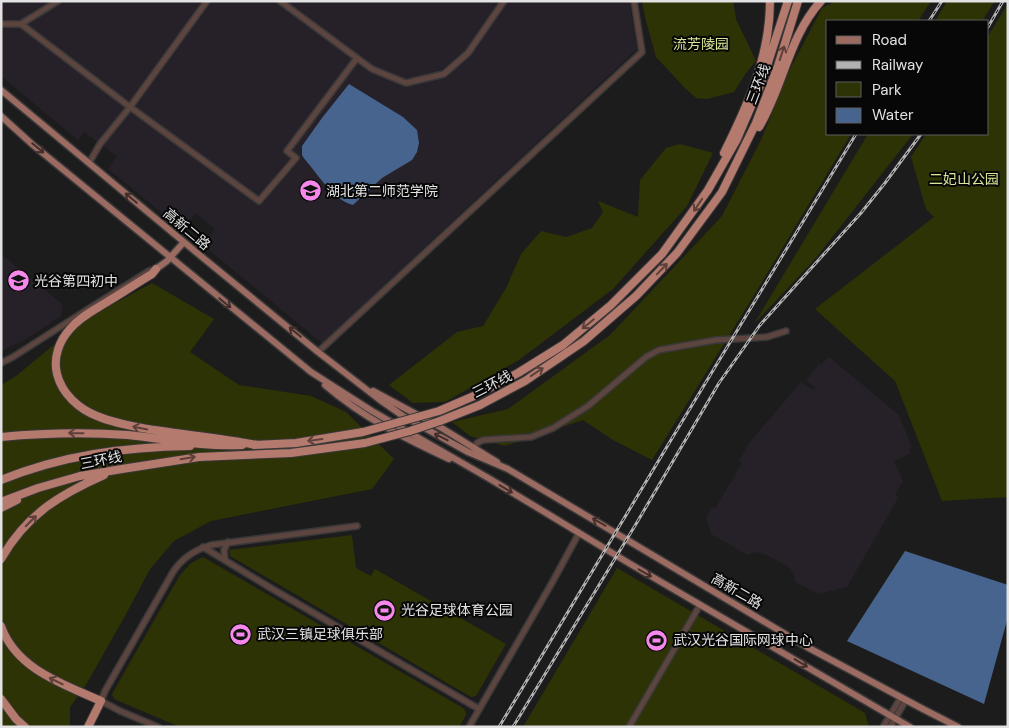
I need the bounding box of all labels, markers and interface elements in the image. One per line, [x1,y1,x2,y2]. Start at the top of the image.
legend [826,20,989,135]
text: Road [872,30,907,50]
park label: 流芳陵园 [673,35,729,53]
one-way arrow [778,45,788,61]
text: Railway [872,55,924,75]
street label: 三环线 [742,61,774,107]
text: Park [872,80,902,100]
text: Water [872,105,914,125]
one-way arrow [31,143,44,154]
park label: 二妃山公园 [929,170,999,188]
school or university icon: 湖北第二师范学院 [298,179,322,203]
place label: 湖北第二师范学院 [326,182,438,200]
one-way arrow [125,193,138,204]
one-way arrow [693,197,703,211]
street label: 高新二路 [160,204,214,254]
one-way arrow [656,263,668,275]
school or university icon: 光谷第四初中 [6,269,30,293]
place label: 光谷第四初中 [34,272,118,290]
one-way arrow [219,297,232,308]
one-way arrow [582,318,595,329]
one-way arrow [288,327,301,338]
street label: 三环线 [469,366,515,402]
one-way arrow [530,367,544,377]
one-way arrow [132,422,148,432]
one-way arrow [68,428,84,438]
one-way arrow [433,432,448,442]
one-way arrow [307,436,323,446]
street label: 三环线 [79,447,123,473]
one-way arrow [180,453,196,463]
one-way arrow [498,484,512,494]
one-way arrow [24,515,37,527]
one-way arrow [592,517,606,527]
one-way arrow [637,569,652,579]
street label: 高新二路 [708,569,766,613]
sports icon: 光谷足球体育公园 [373,598,397,622]
place label: 光谷足球体育公园 [401,601,513,619]
sports icon: 武汉三镇足球俱乐部 [229,622,253,646]
place label: 武汉三镇足球俱乐部 [257,625,383,643]
sports icon: 武汉光谷国际网球中心 [645,628,669,652]
place label: 武汉光谷国际网球中心 [673,631,813,649]
one-way arrow [793,659,807,669]
one-way arrow [49,676,64,685]

